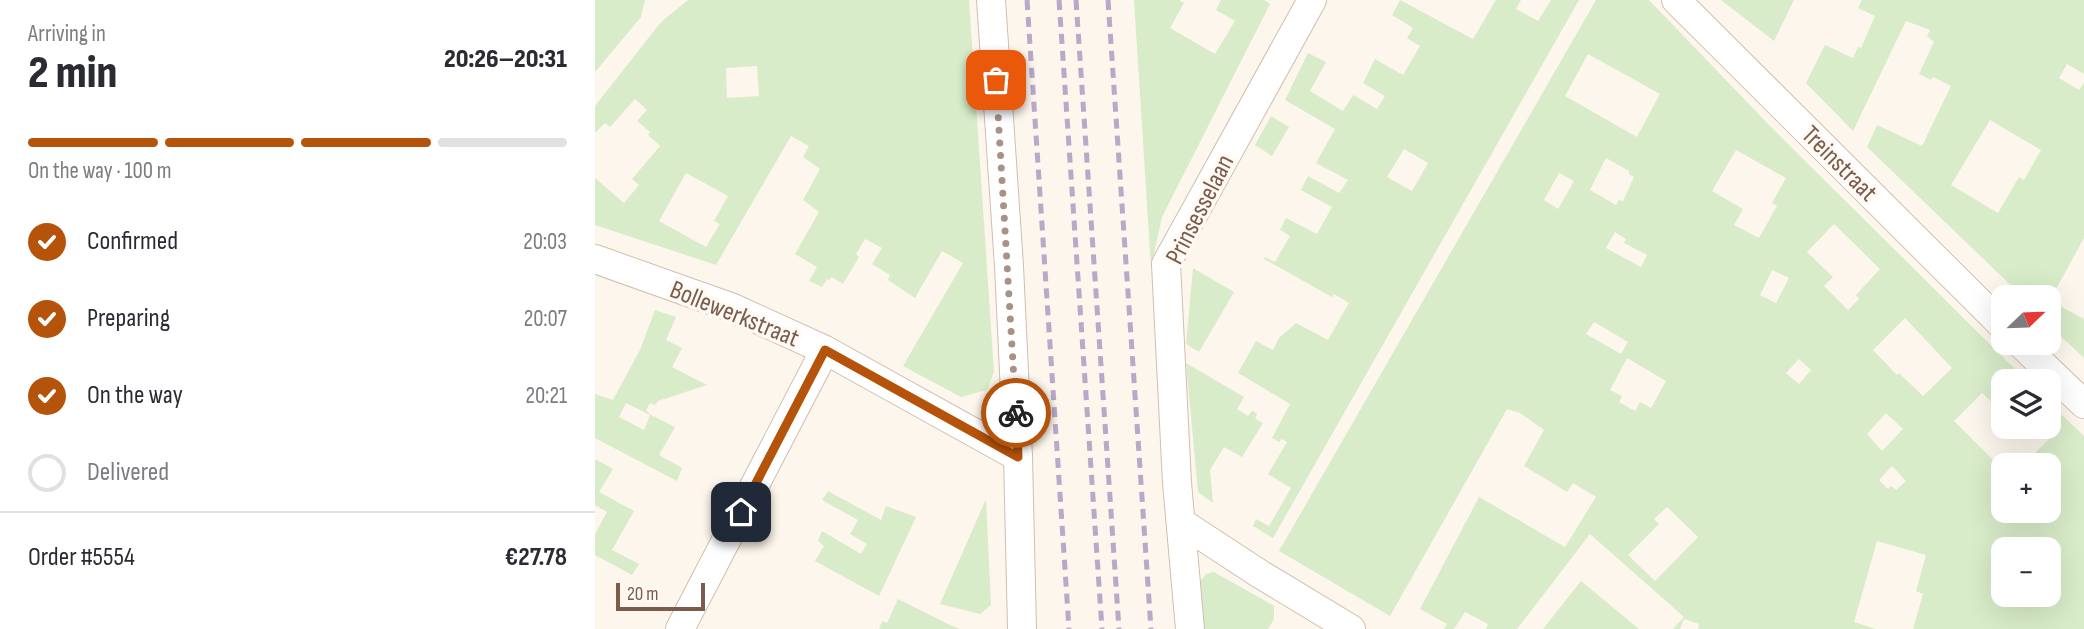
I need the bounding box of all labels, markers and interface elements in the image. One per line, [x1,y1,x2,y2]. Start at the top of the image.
text: Arriving in [28,20,106,48]
text: 20:26–20:31 [444,44,567,75]
text: 2 min [28,46,117,101]
pin [966,50,1026,110]
icon: bag [977,61,1015,99]
street label: Treinstraat [1795,120,1883,208]
street label: Prinsesselaan [1160,150,1241,270]
text: On the way · 100 m [28,157,172,185]
icon: check [28,223,66,261]
text: Confirmed [87,226,178,257]
text: 20:03 [523,228,567,256]
street label: Bollewerkstraat [665,274,804,354]
north arrow [1991,285,2061,355]
map controls [1991,285,2061,607]
icon: check [28,300,66,338]
text: Preparing [87,303,170,334]
text: 20:07 [524,305,567,333]
button: layers [1991,369,2061,439]
icon: check [28,377,66,415]
courier [981,378,1051,448]
text: On the way [87,380,183,411]
text: 20:21 [526,382,567,410]
icon: bike [997,394,1035,432]
button: + [1991,453,2061,523]
text: Delivered [87,457,169,488]
pin [711,482,771,542]
icon: home [722,493,760,531]
button: − [1991,537,2061,607]
text: Order #5554 [28,542,135,573]
text: €27.78 [505,542,567,573]
scale bar [616,580,705,612]
text: 20 m [627,583,659,606]

